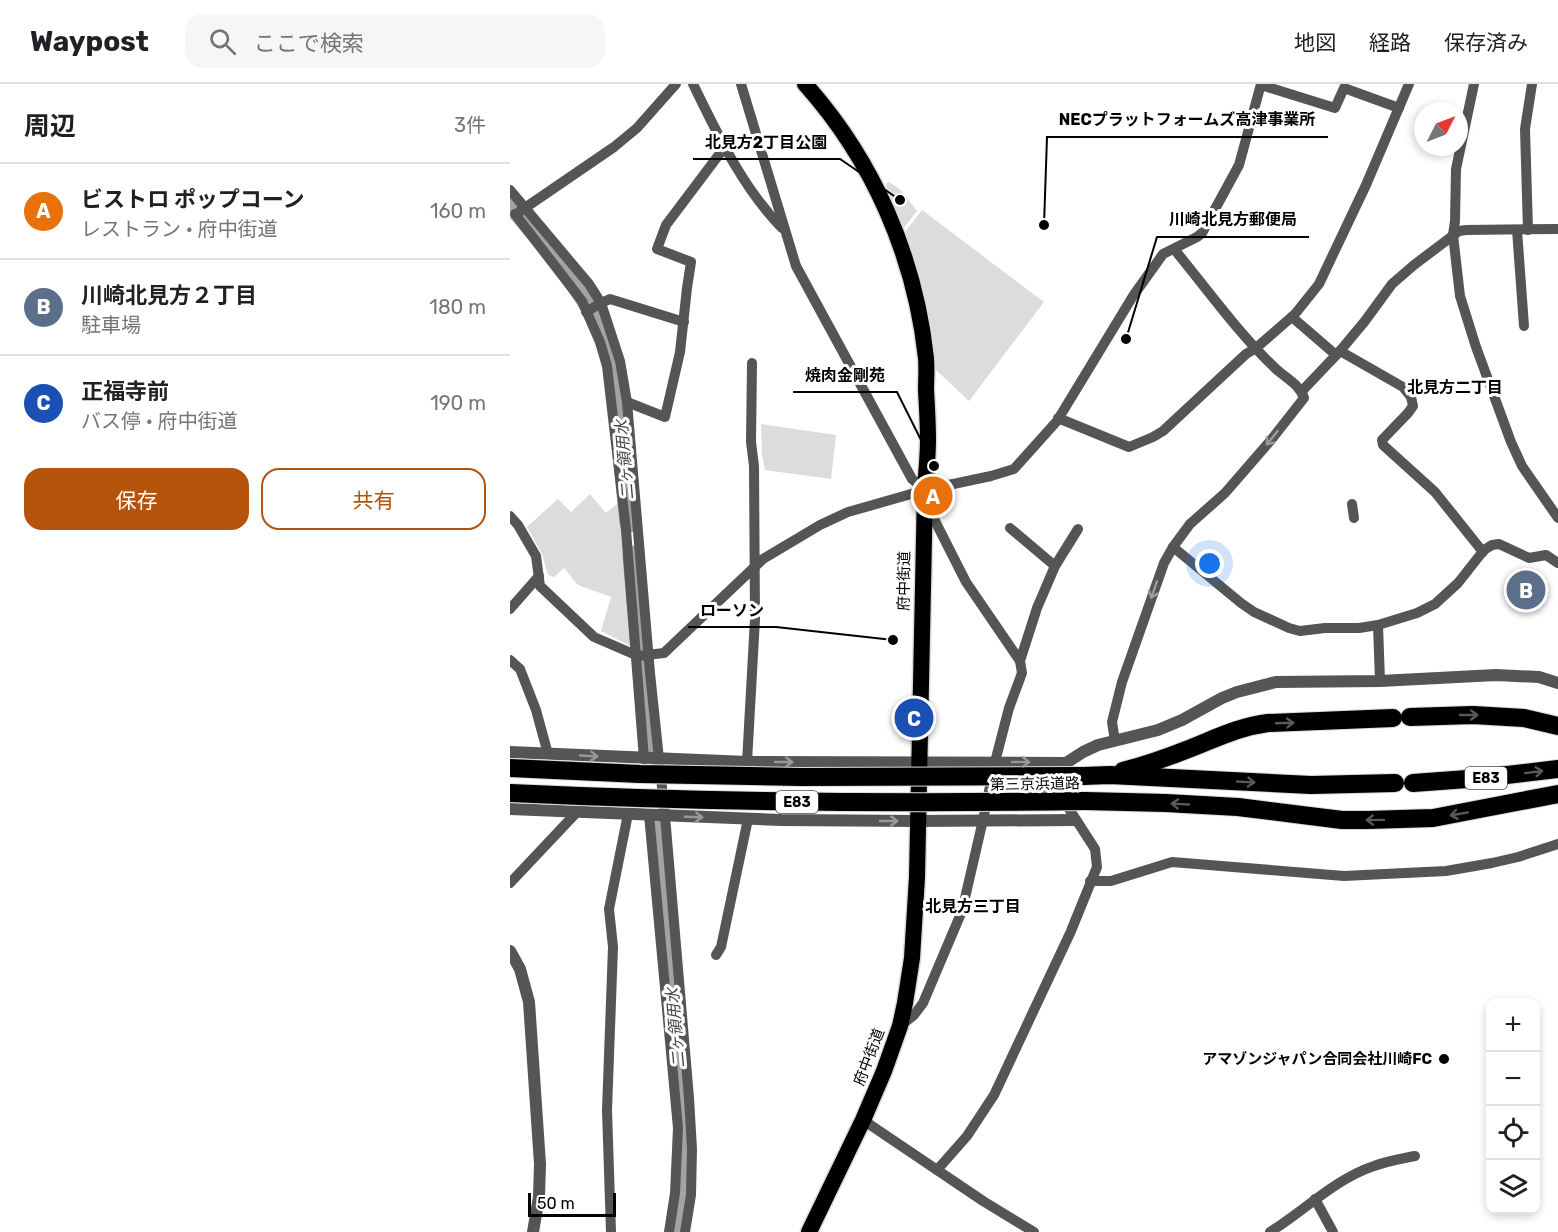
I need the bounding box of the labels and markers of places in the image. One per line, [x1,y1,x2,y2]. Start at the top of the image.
callout: NECプラットフォームズ高津事業所 [1047,103,1328,137]
callout: 北見方2丁目公園 [693,125,840,159]
callout: 川崎北見方郵便局 [1157,203,1309,237]
callout: 焼肉金剛苑 [793,358,897,392]
pin: A [914,474,952,518]
pin: B [1506,568,1546,612]
callout: ローソン [688,593,776,627]
pin: C [894,696,934,740]
place label: アマゾンジャパン合同会社川崎FC [1202,1050,1432,1068]
marker: アマゾンジャパン合同会社川崎FC [1437,1052,1451,1066]

